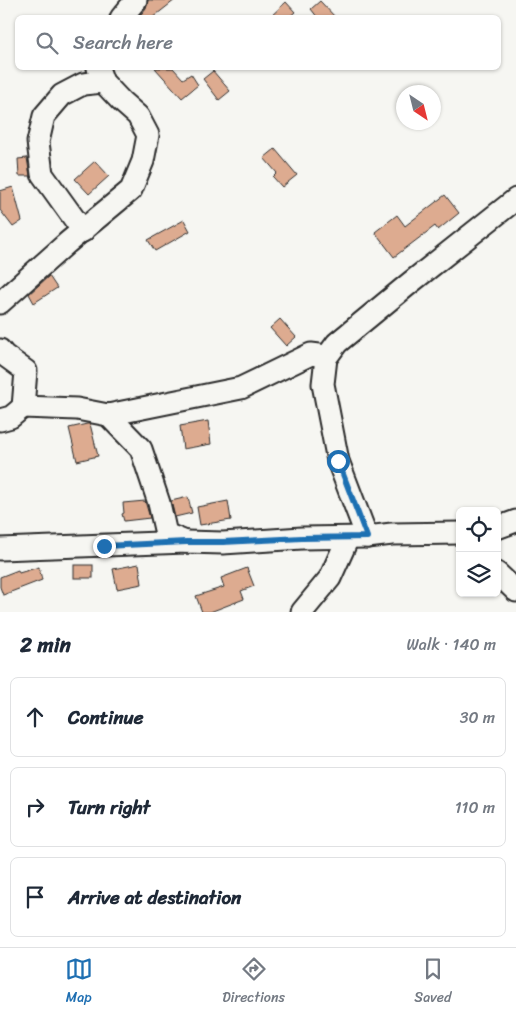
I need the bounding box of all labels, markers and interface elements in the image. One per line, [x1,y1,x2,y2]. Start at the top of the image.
search box [15,15,501,70]
text: Search here [73,26,173,59]
icon: search [33,29,61,57]
north arrow [396,85,441,130]
route start [327,450,350,473]
map controls [456,507,501,597]
button: locate [456,507,501,552]
route end [93,535,116,558]
button: layers [456,552,501,597]
text: 2 min [20,626,71,664]
text: Walk · 140 m [407,630,496,659]
text: Continue [68,701,144,734]
icon: ahead [21,703,49,731]
text: 30 m [460,703,495,732]
text: Turn right [68,791,150,824]
icon: right [21,793,49,821]
text: 110 m [455,793,495,822]
text: Arrive at destination [68,881,241,914]
icon: arrive [21,883,49,911]
tab: Map [65,955,93,1010]
tab: Directions [222,955,285,1010]
tab: Saved [414,955,451,1010]

